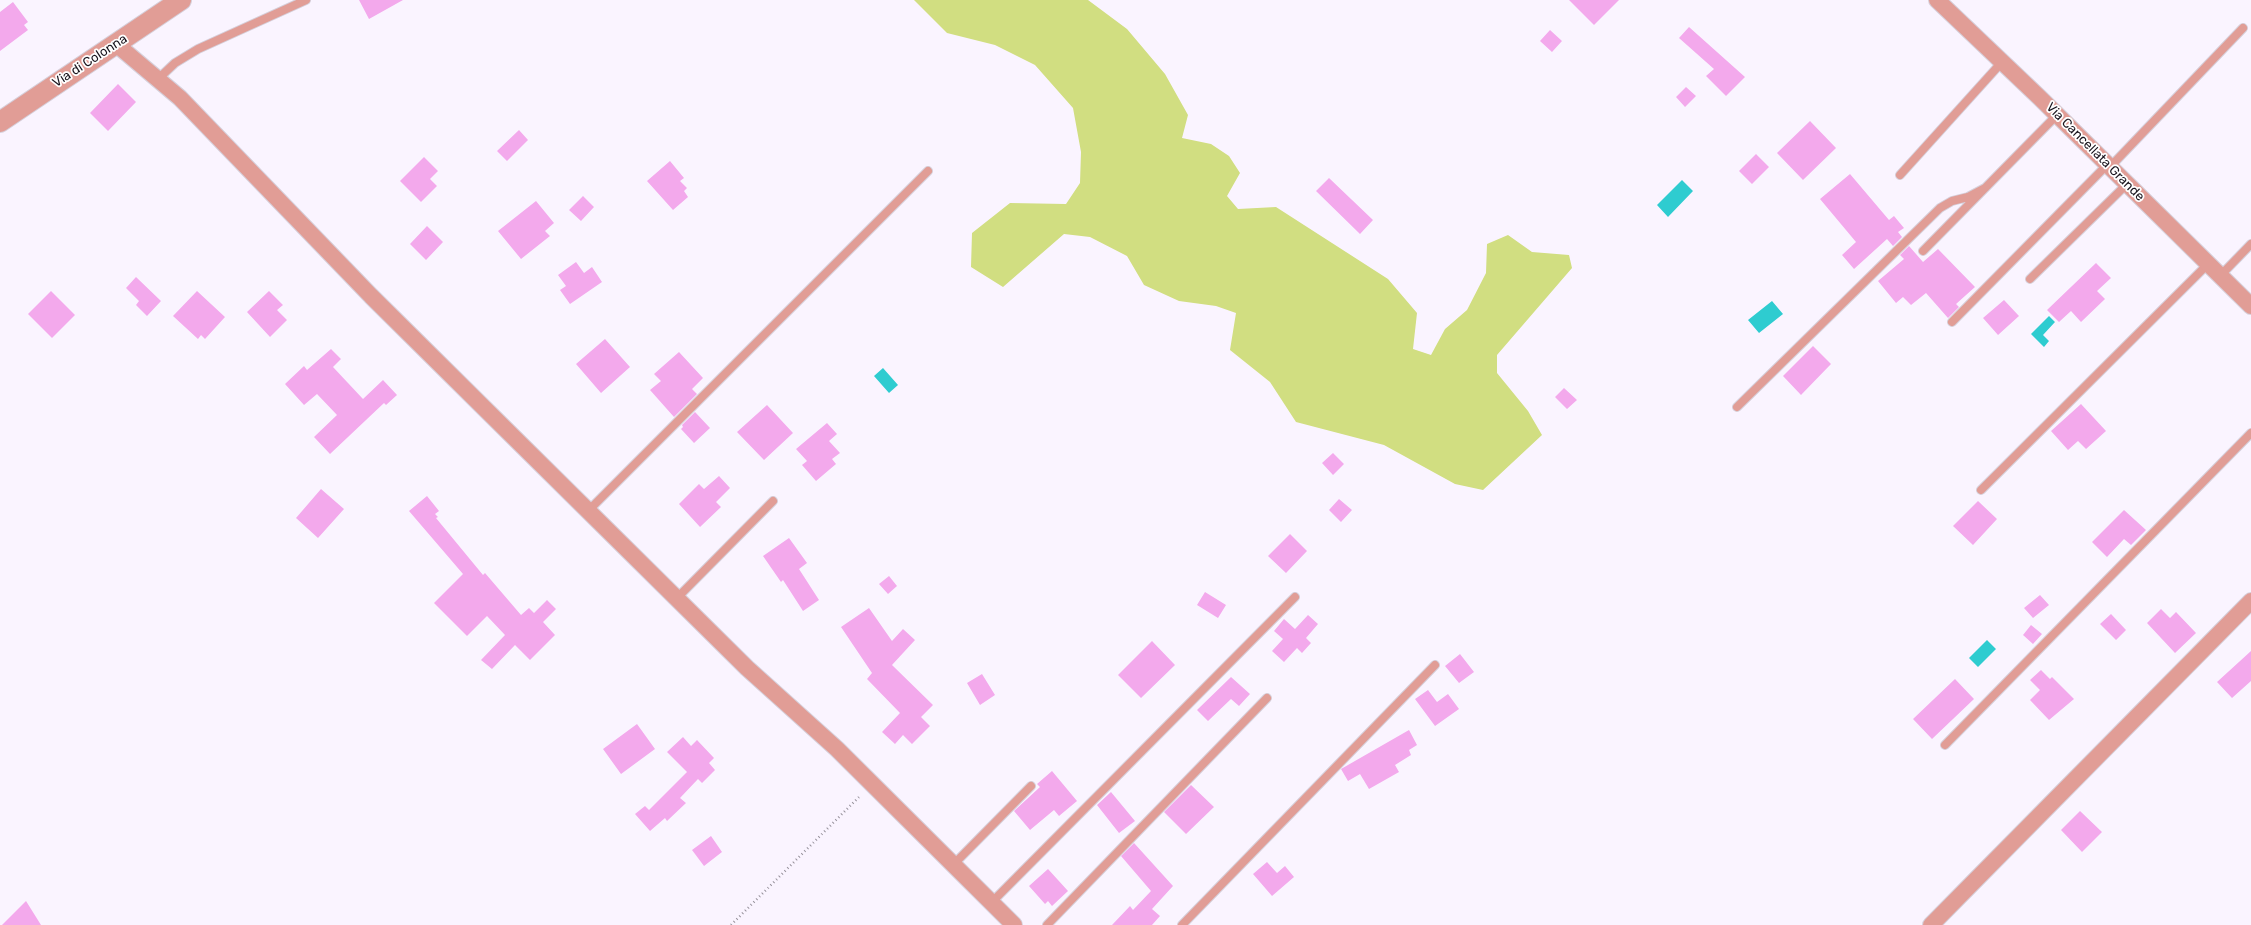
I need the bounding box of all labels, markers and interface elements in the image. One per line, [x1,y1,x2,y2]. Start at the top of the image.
street label: Via di Colonna [50,31,130,91]
street label: Via Cancellata Grande [2043,100,2147,204]

